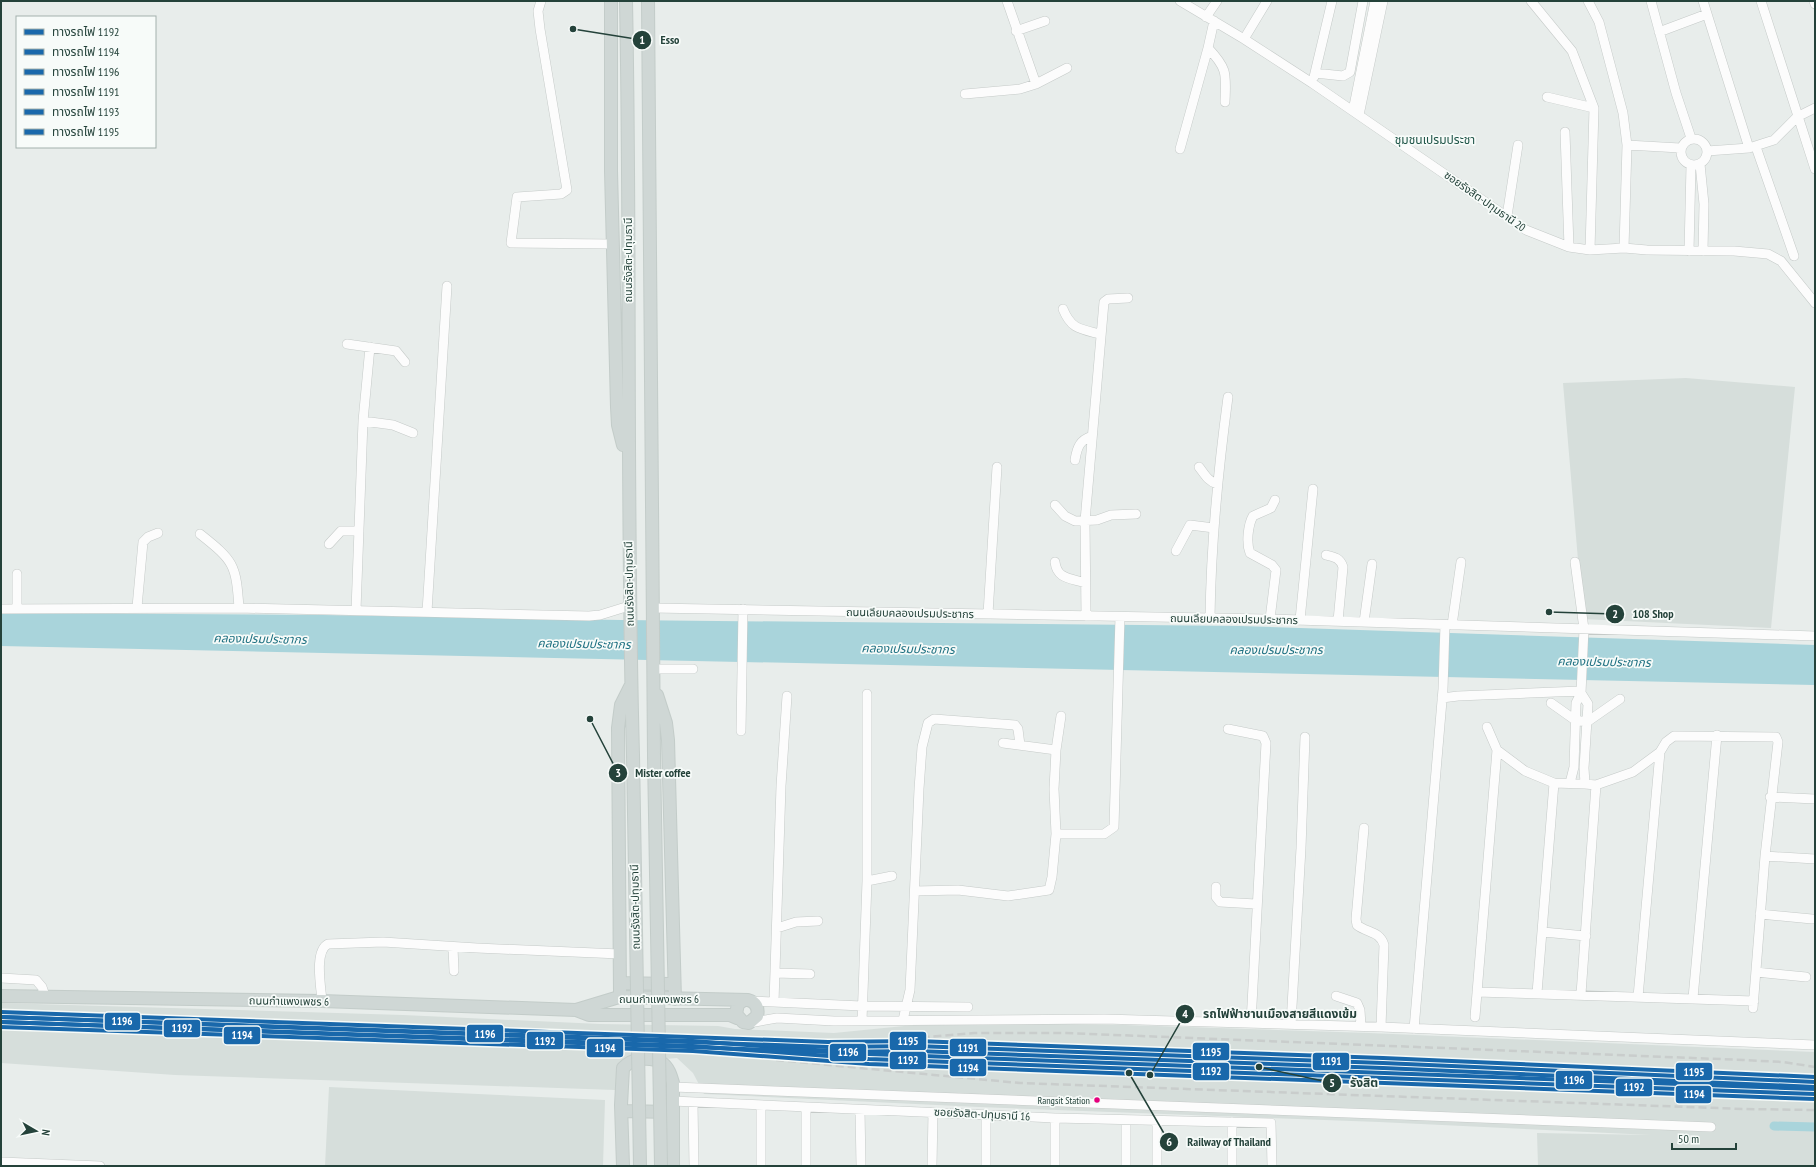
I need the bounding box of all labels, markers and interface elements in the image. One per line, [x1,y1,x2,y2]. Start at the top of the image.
legend [16,16,156,148]
text: ทางรถไฟ 1192 [52,24,119,39]
callout: Esso [632,28,687,52]
text: 1 [639,32,645,47]
text: Esso [661,32,680,47]
text: ทางรถไฟ 1194 [52,44,120,59]
text: ทางรถไฟ 1196 [52,64,119,79]
text: ทางรถไฟ 1191 [52,84,119,99]
text: ทางรถไฟ 1193 [52,104,119,119]
text: ทางรถไฟ 1195 [52,124,119,139]
district label: ชุมชนเปรมประชา [1395,132,1475,147]
street label: ซอยรังสิต-ปทุมธานี 20 [1442,168,1528,234]
street label: ถนนรังสิต-ปทุมธานี [621,217,635,303]
street label: ถนนรังสิต-ปทุมธานี [621,541,637,627]
callout: 108 Shop [1605,602,1682,626]
street label: ถนนเลียบคลองเปรมประชากร [846,605,974,621]
text: 2 [1612,606,1618,621]
text: 108 Shop [1632,606,1674,621]
street label: ถนนเลียบคลองเปรมประชากร [1170,611,1298,627]
water label: คลองเปรมประชากร [213,630,308,647]
water label: คลองเปรมประชากร [537,635,632,652]
water label: คลองเปรมประชากร [861,640,956,657]
water label: คลองเปรมประชากร [1229,642,1324,657]
water label: คลองเปรมประชากร [1557,653,1652,670]
callout: Mister coffee [608,761,699,785]
text: 3 [615,765,621,780]
text: Mister coffee [635,765,691,780]
street label: ถนนรังสิต-ปทุมธานี [627,864,643,950]
street label: ถนนกำแพงเพชร 6 [619,992,699,1006]
street label: ถนนกำแพงเพชร 6 [249,993,329,1009]
callout: รถไฟฟ้าชานเมืองสายสีแดงเข้ม [1175,1002,1365,1026]
text: 4 [1182,1006,1188,1021]
text: รถไฟฟ้าชานเมืองสายสีแดงเข้ม [1203,1006,1357,1021]
line badge: 1196 [104,1012,141,1031]
text: 1196 [111,1014,133,1028]
line badge: 1192 [163,1019,201,1038]
text: 1192 [171,1021,193,1035]
line badge: 1196 [466,1024,504,1043]
line badge: 1194 [223,1026,261,1045]
text: 1196 [474,1027,496,1041]
text: 1194 [231,1028,253,1042]
line badge: 1192 [526,1031,564,1050]
line badge: 1195 [889,1031,927,1051]
text: 1192 [534,1034,556,1048]
text: 1195 [897,1034,919,1048]
line badge: 1194 [586,1038,624,1058]
line badge: 1191 [949,1038,987,1057]
text: 1194 [594,1041,616,1055]
text: 1191 [957,1041,979,1055]
line badge: 1195 [1192,1042,1230,1061]
line badge: 1196 [829,1043,867,1062]
text: 1196 [837,1045,859,1059]
text: 1195 [1200,1045,1222,1059]
line badge: 1192 [889,1051,927,1070]
line badge: 1191 [1312,1052,1350,1071]
text: 1192 [897,1053,919,1067]
text: 1191 [1320,1054,1342,1068]
line badge: 1194 [949,1058,987,1077]
text: 1194 [957,1061,979,1075]
line badge: 1192 [1192,1062,1230,1081]
line badge: 1195 [1675,1062,1713,1081]
text: 1192 [1200,1064,1222,1078]
text: 1195 [1683,1065,1705,1079]
line badge: 1196 [1555,1070,1593,1090]
callout: รังสิต [1322,1071,1386,1095]
text: 1196 [1563,1073,1585,1087]
text: 5 [1329,1075,1335,1090]
text: รังสิต [1350,1075,1378,1090]
line badge: 1192 [1615,1078,1653,1097]
text: 1192 [1623,1080,1645,1094]
line badge: 1194 [1675,1085,1712,1104]
text: 1194 [1683,1087,1705,1101]
place label: Rangsit Station [1037,1094,1090,1107]
marker: Rangsit Station [1092,1095,1102,1105]
street label: ซอยรังสิต-ปทุมธานี 16 [934,1104,1030,1124]
north arrow [16,1111,56,1151]
scale bar [1672,1125,1736,1151]
text: N [38,1129,53,1137]
callout: Railway of Thailand [1159,1130,1280,1154]
text: 50 m [1678,1131,1699,1146]
text: 6 [1166,1134,1172,1149]
text: Railway of Thailand [1187,1134,1271,1149]

